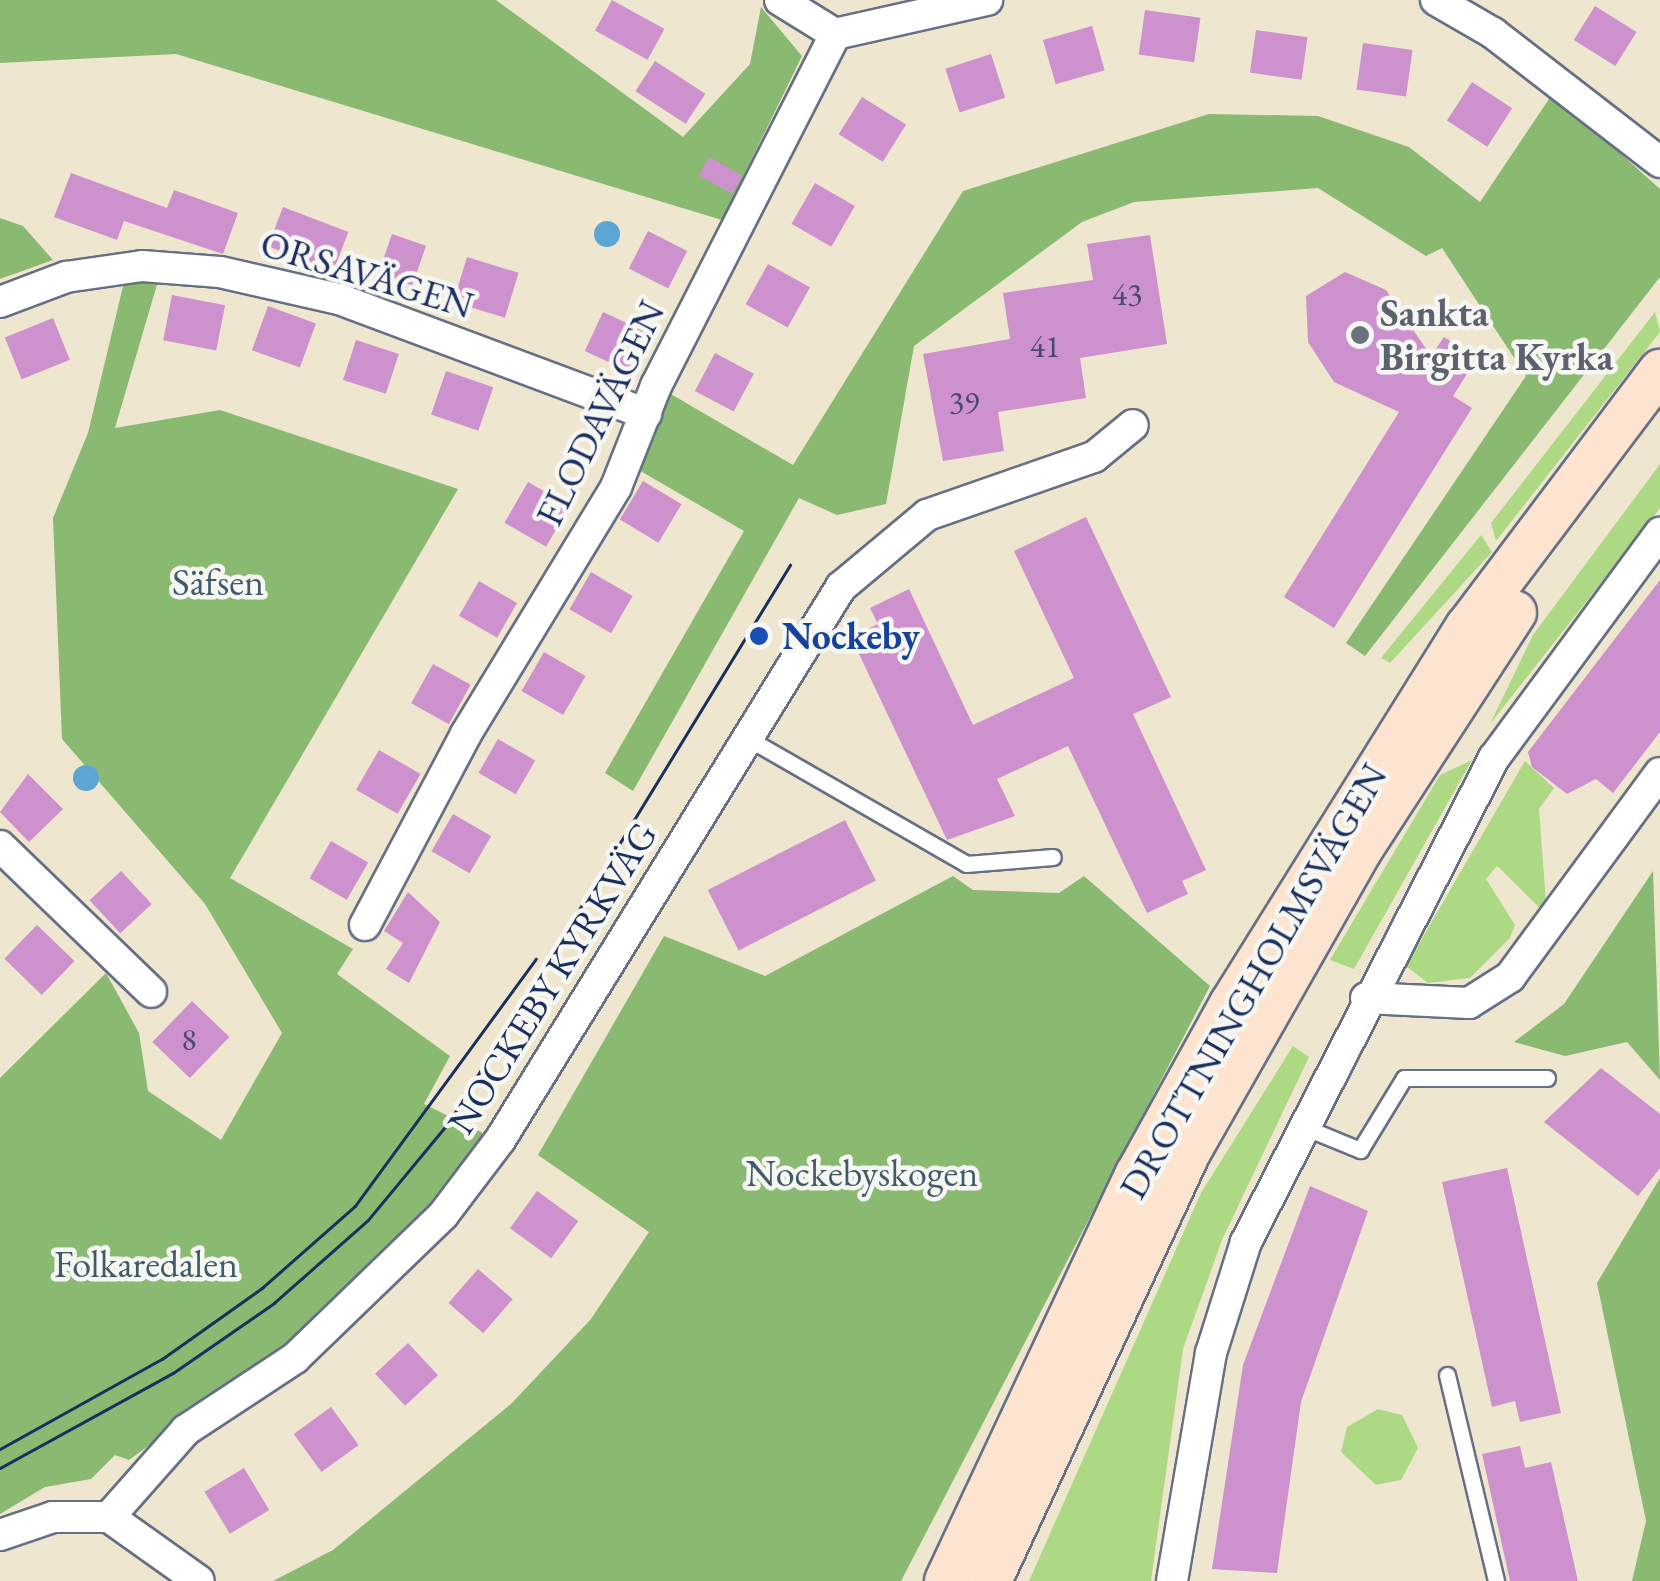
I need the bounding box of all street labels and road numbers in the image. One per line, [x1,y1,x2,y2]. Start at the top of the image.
street label: ORSAVÄGEN [255,220,479,328]
street label: FLODAVÄGEN [526,293,674,533]
street label: DROTTNINGHOLMSVÄGEN [1110,755,1396,1207]
street label: NOCKEBY KYRKVÄG [438,814,666,1142]

